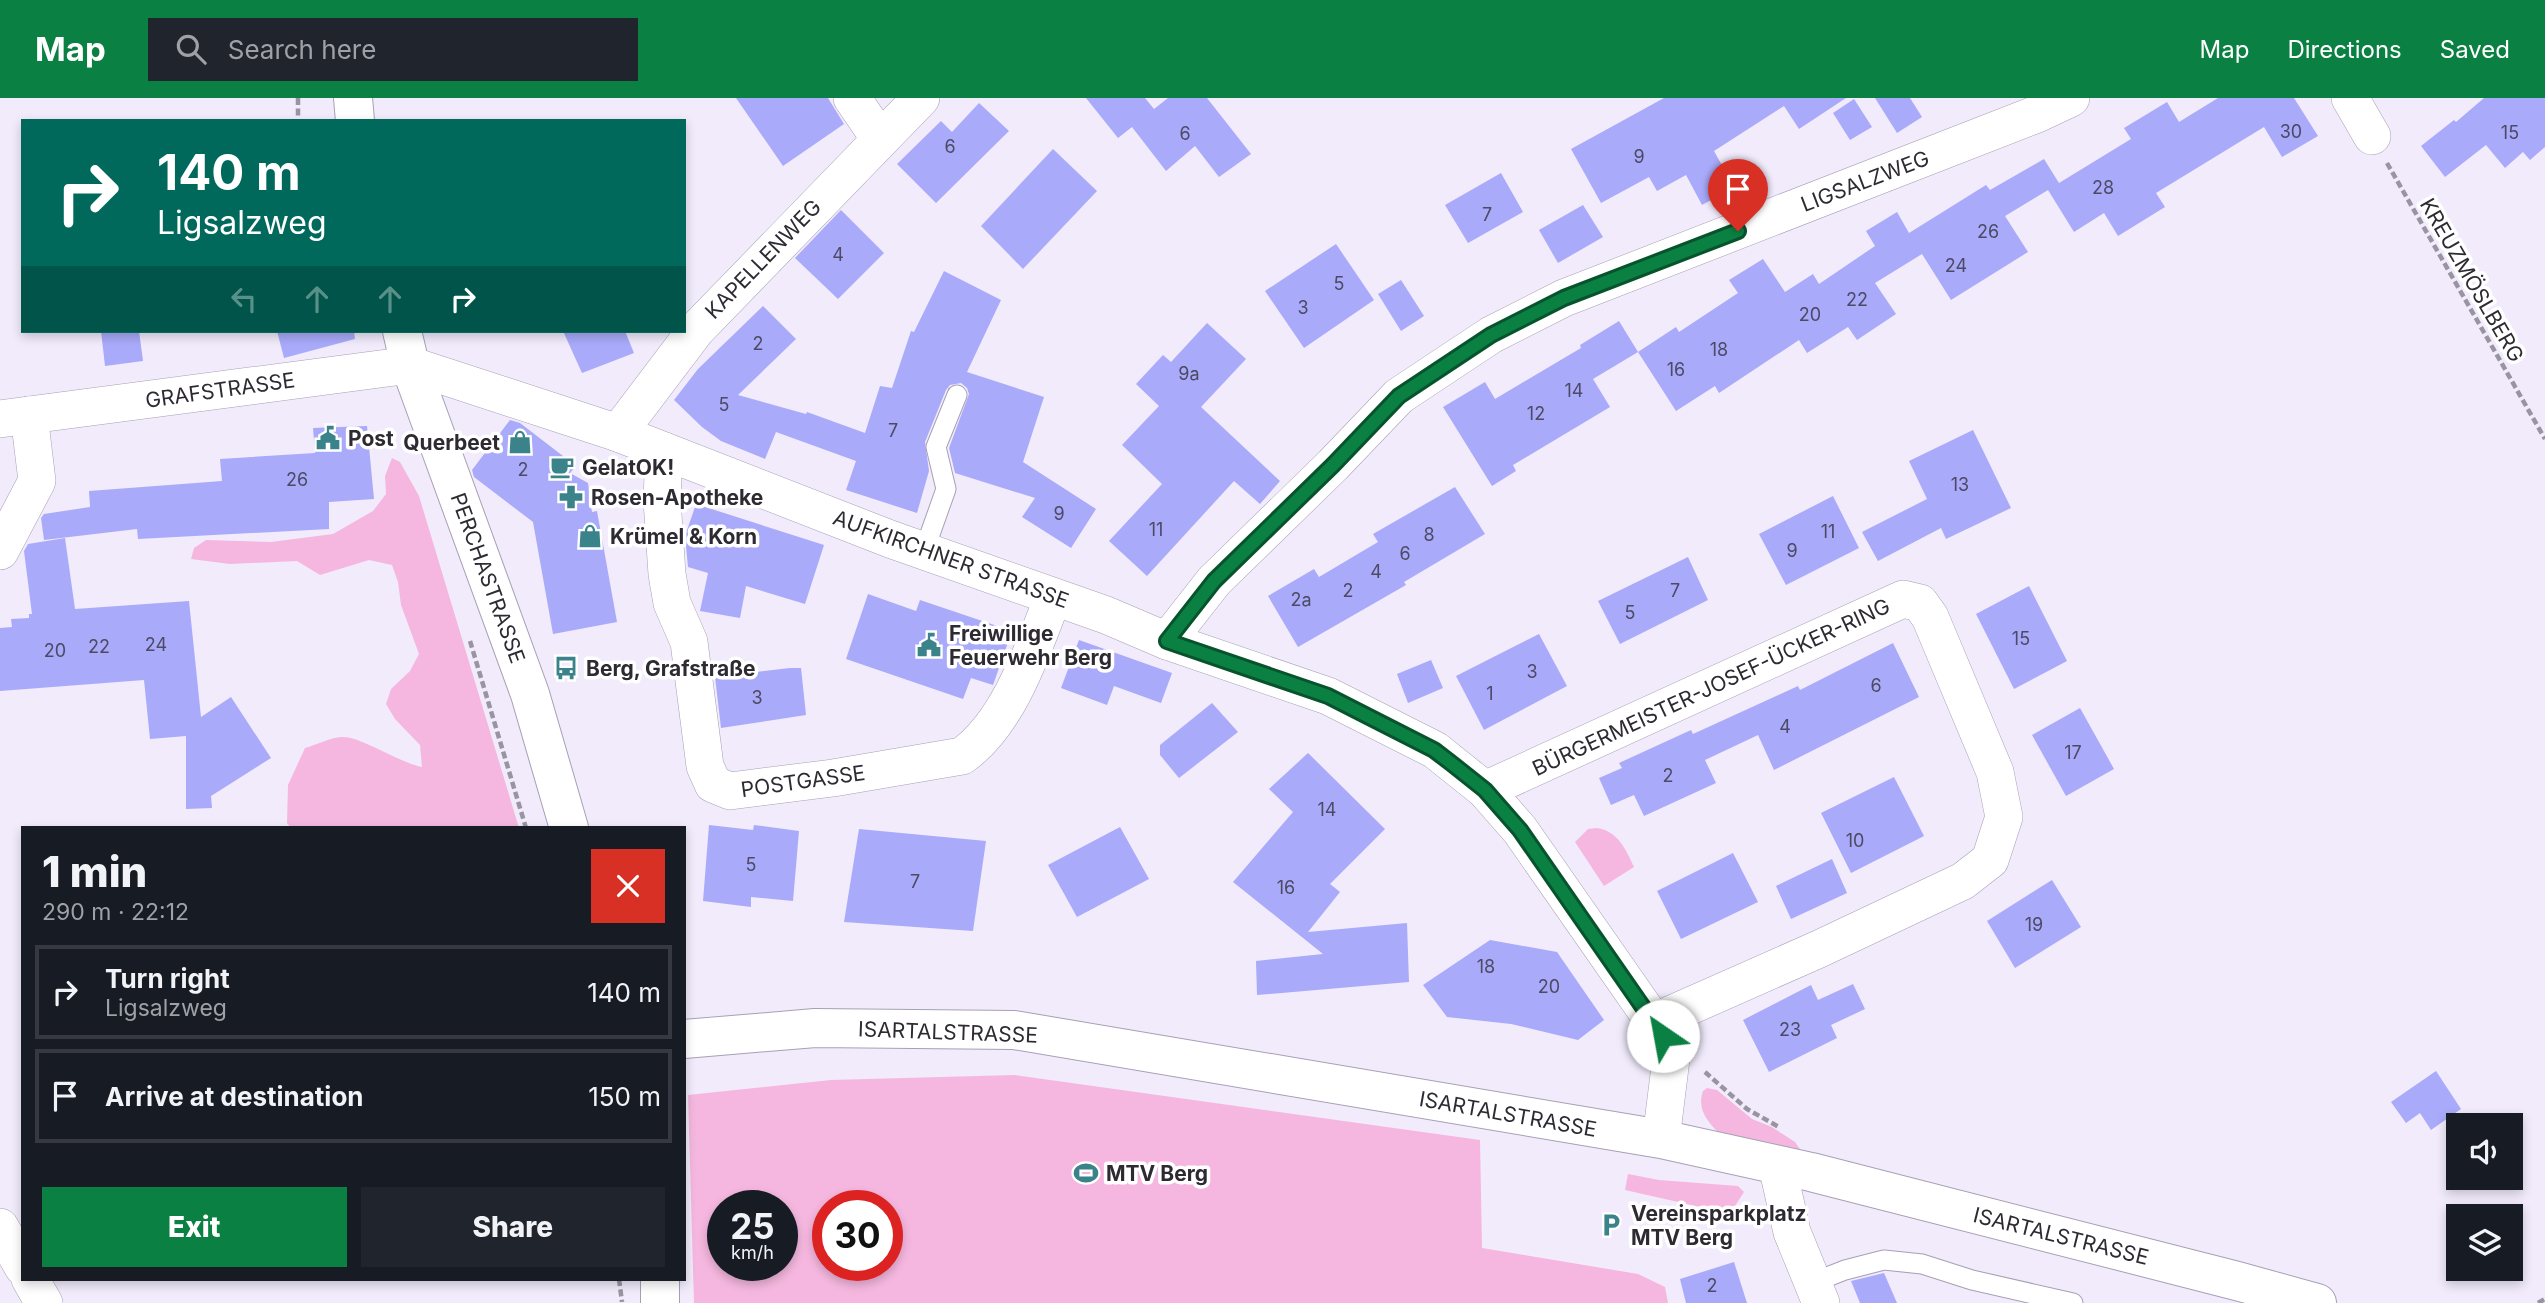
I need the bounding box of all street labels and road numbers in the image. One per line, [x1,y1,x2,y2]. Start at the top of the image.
street label: LIGSALZWEG [1797,145,1933,217]
street label: KAPELLENWEG [700,194,826,324]
street label: KREUZMÖSLBERG [2415,194,2529,366]
street label: GRAFSTRASSE [144,367,296,413]
street label: PERCHASTRASSE [446,489,530,667]
street label: AUFKIRCHNER STRASSE [830,505,1072,613]
street label: BÜRGERMEISTER-JOSEF-ÜCKER-RING [1528,592,1894,781]
street label: POSTGASSE [739,760,867,802]
street label: ISARTALSTRASSE [858,1016,1038,1048]
street label: ISARTALSTRASSE [1417,1086,1599,1142]
street label: ISARTALSTRASSE [1971,1202,2151,1270]

